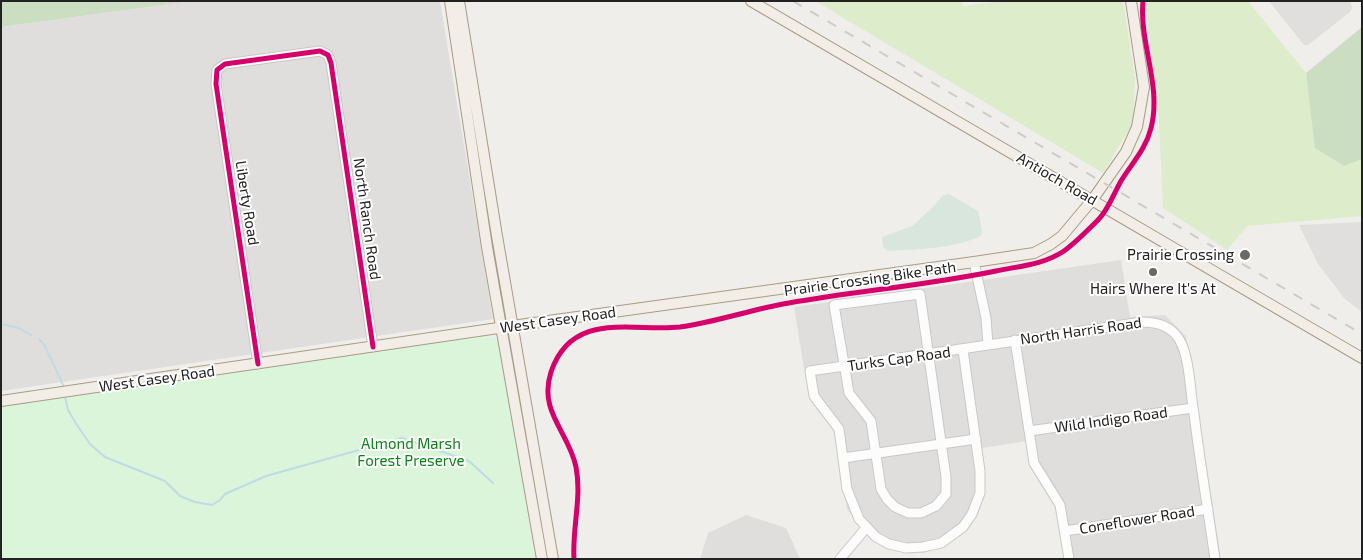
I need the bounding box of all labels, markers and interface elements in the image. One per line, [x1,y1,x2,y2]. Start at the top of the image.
street label: Antioch Road [1014,149,1100,209]
street label: North Ranch Road [350,157,384,281]
street label: Liberty Road [231,159,263,247]
place label: Prairie Crossing [1127,246,1234,264]
marker: Prairie Crossing [1238,248,1252,262]
street label: Prairie Crossing Bike Path [783,258,957,300]
marker: Hairs Where It's At [1147,266,1159,278]
place label: Hairs Where It's At [1090,280,1216,298]
street label: West Casey Road [499,303,617,337]
street label: North Harris Road [1019,314,1143,348]
street label: Turks Cap Road [846,343,952,375]
street label: West Casey Road [98,362,216,396]
street label: Wild Indigo Road [1053,403,1169,437]
park label: Almond Marsh Forest Preserve [357,435,465,470]
street label: Coneflower Road [1078,502,1196,538]

